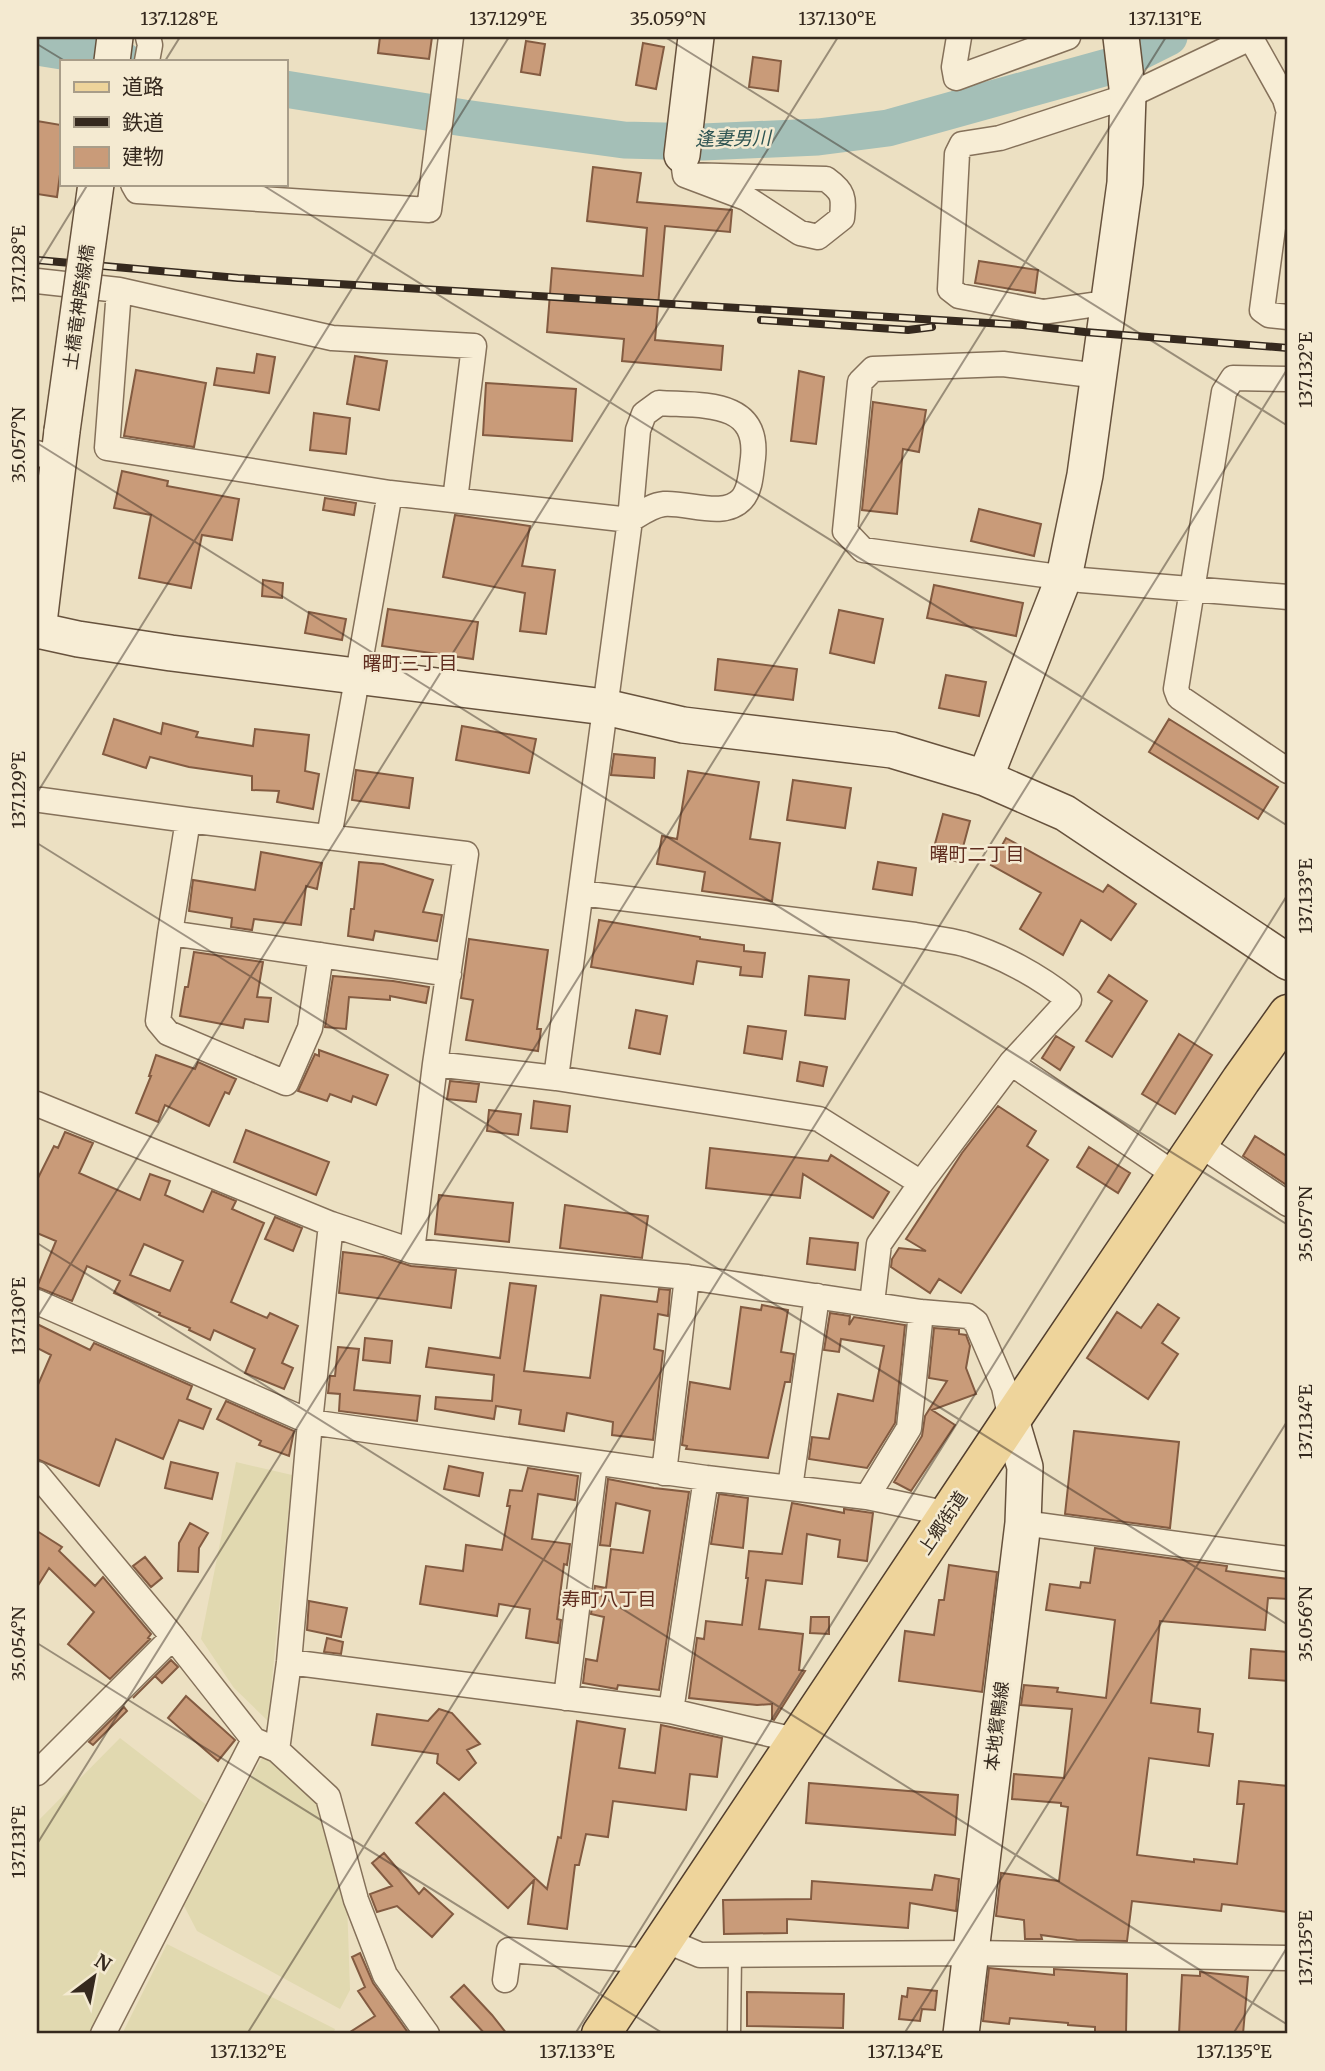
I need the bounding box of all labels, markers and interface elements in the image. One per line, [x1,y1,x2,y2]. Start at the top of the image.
text: 137.128°E [140,7,218,30]
text: 137.129°E [469,7,547,30]
text: 35.059°N [630,7,706,30]
text: 137.130°E [798,7,876,30]
text: 137.131°E [1129,7,1202,30]
legend [60,60,287,186]
text: 道路 [122,73,164,100]
text: 鉄道 [122,109,164,136]
water label: 逢妻男川 [695,125,773,151]
text: 建物 [122,143,164,170]
text: 137.128°E [7,225,30,303]
street label: 土橋竜神跨線橋 [58,243,99,371]
text: 137.132°E [1294,331,1317,408]
text: 35.057°N [7,407,30,483]
district label: 曙町三丁目 [362,651,458,675]
text: 137.129°E [7,751,30,829]
district label: 曙町二丁目 [929,842,1025,866]
text: 137.133°E [1294,858,1317,934]
text: 35.057°N [1294,1186,1317,1262]
text: 137.130°E [7,1277,30,1355]
text: 137.134°E [1294,1384,1317,1460]
street label: 上郷街道 [913,1486,972,1559]
text: 35.056°N [1294,1586,1317,1662]
district label: 寿町八丁目 [561,1587,657,1611]
text: 35.054°N [7,1607,30,1681]
street label: 本地鴛鴨線 [980,1680,1013,1772]
text: 137.131°E [7,1805,30,1878]
text: 137.135°E [1294,1910,1317,1986]
north arrow [60,1941,130,2011]
text: N [90,1948,116,1977]
text: 137.132°E [210,2040,287,2063]
text: 137.133°E [539,2040,615,2063]
text: 137.134°E [867,2040,943,2063]
text: 137.135°E [1196,2040,1272,2063]

